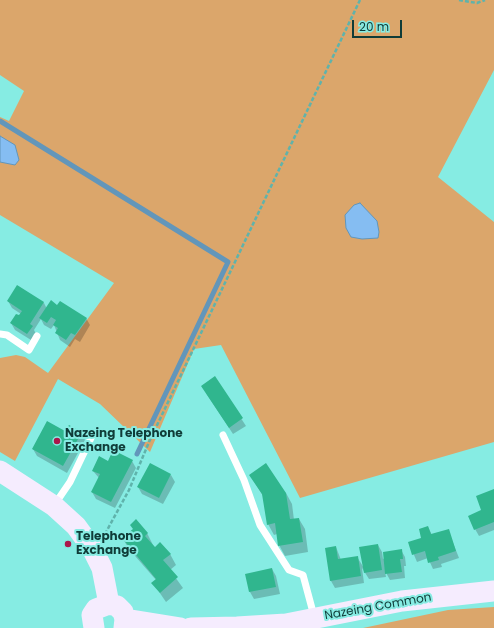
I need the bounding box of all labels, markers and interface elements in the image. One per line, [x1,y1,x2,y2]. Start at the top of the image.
scale bar [354,12,404,38]
text: 20 m [359,18,389,35]
place label: Nazeing Telephone Exchange [65,427,183,455]
marker: Nazeing Telephone Exchange [52,436,62,446]
place label: Telephone Exchange [76,530,141,558]
marker: Telephone Exchange [63,539,73,549]
street label: Nazeing Common [323,590,433,624]

